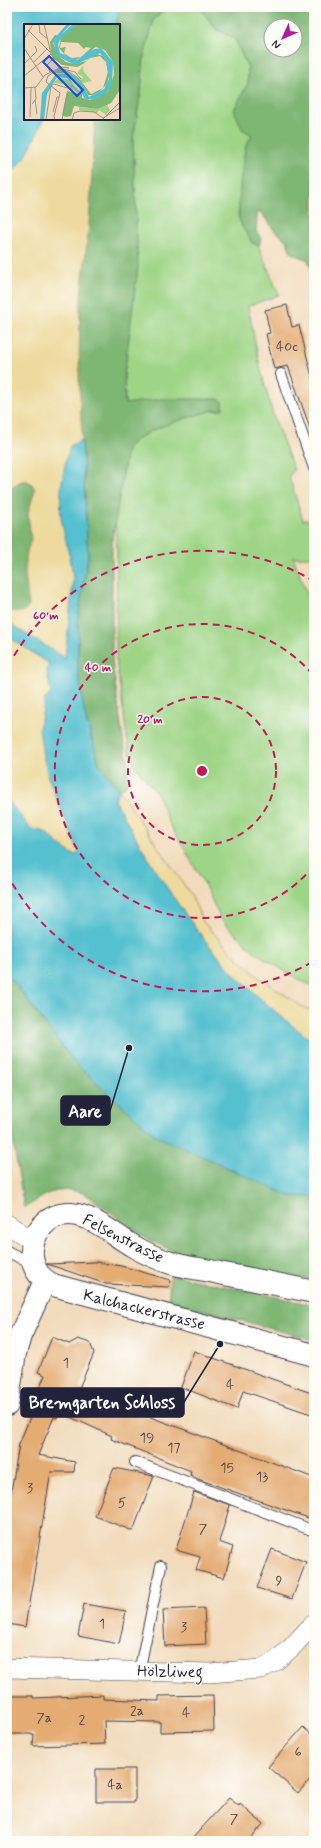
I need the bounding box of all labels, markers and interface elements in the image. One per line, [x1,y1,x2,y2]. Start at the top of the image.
north arrow [263,18,303,58]
inset map [24,24,120,120]
text: N [269,37,284,52]
house number: 40c [276,338,298,356]
text: 60 m [33,608,59,624]
text: 40 m [85,660,112,676]
text: 20 m [137,712,163,728]
centre of rings [195,764,209,778]
callout: Aare [61,1096,110,1125]
text: Aare [68,1101,102,1123]
street label: Felsenstrasse [79,1210,167,1268]
street label: Kalchackerstrasse [81,1285,207,1335]
house number: 1 [63,1354,69,1372]
house number: 4 [226,1376,234,1394]
callout: Bremgarten Schloss [21,1388,184,1417]
text: Bremgarten Schloss [29,1392,176,1415]
house number: 19 [140,1429,154,1447]
house number: 17 [167,1439,181,1457]
house number: 15 [220,1459,234,1477]
house number: 13 [256,1468,268,1486]
house number: 3 [27,1479,33,1497]
house number: 5 [118,1494,126,1512]
house number: 7 [199,1520,208,1538]
house number: 9 [276,1572,283,1590]
house number: 1 [99,1615,105,1633]
house number: 3 [181,1618,187,1636]
street label: Hölzliweg [137,1661,203,1684]
house number: 2a [130,1702,144,1720]
house number: 4 [182,1704,190,1722]
house number: 7a [36,1709,52,1727]
house number: 2 [79,1711,86,1729]
house number: 6 [294,1743,302,1761]
house number: 4a [107,1776,123,1794]
house number: 7 [230,1810,239,1828]

